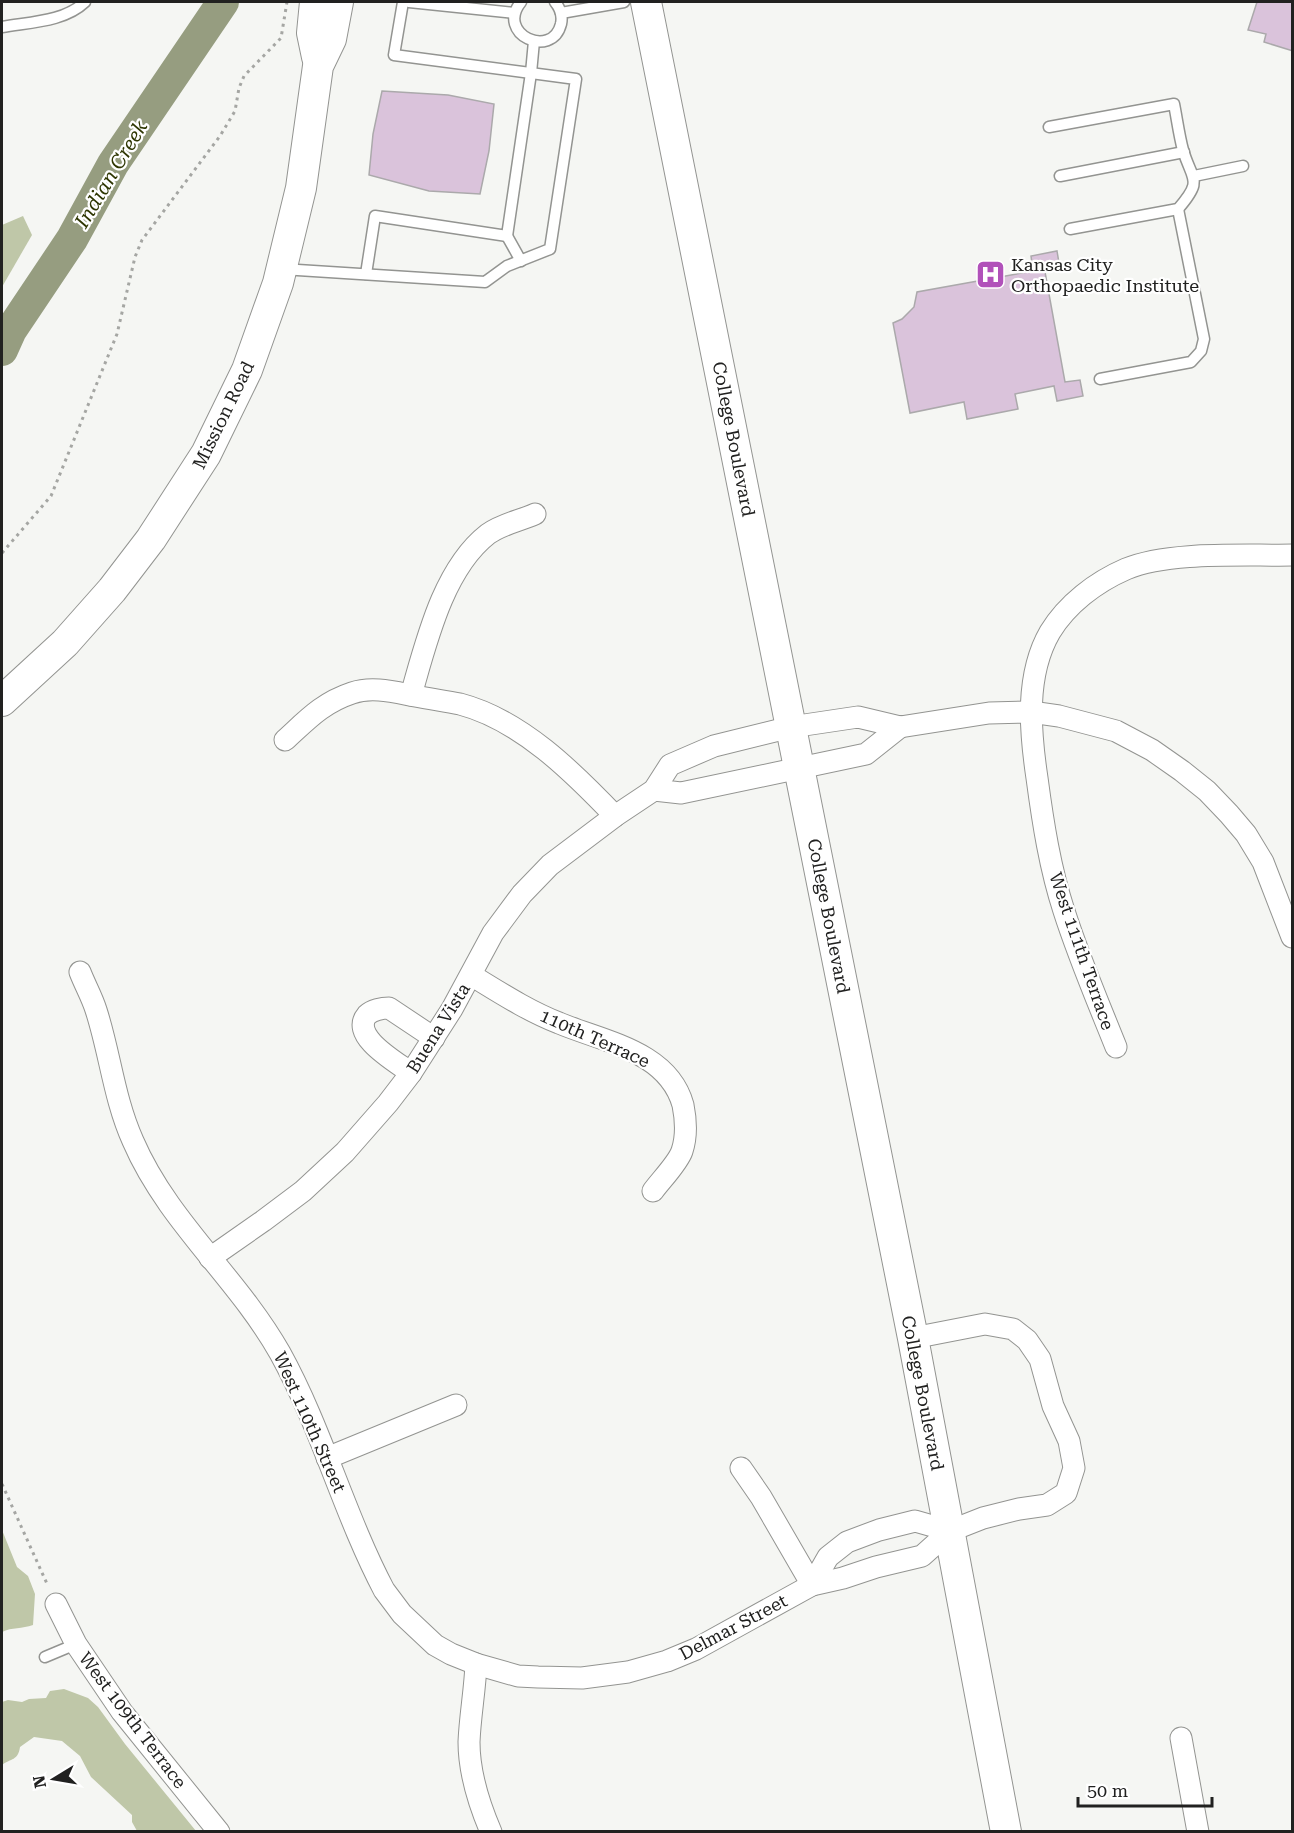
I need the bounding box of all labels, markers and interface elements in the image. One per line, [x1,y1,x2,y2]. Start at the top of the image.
water label: Indian Creek [69,116,153,233]
place label: Kansas City Orthopaedic Institute [1011,254,1199,296]
hospital icon: Kansas City Orthopaedic Institute [974,258,1006,290]
street label: Mission Road [188,357,258,472]
street label: College Boulevard [709,360,759,519]
street label: College Boulevard [804,837,854,996]
street label: West 111th Terrace [1045,869,1119,1033]
street label: Buena Vista [402,979,474,1077]
street label: 110th Terrace [537,1004,653,1072]
street label: College Boulevard [898,1314,948,1473]
street label: West 110th Street [269,1348,351,1496]
street label: Delmar Street [676,1590,791,1664]
street label: West 109th Terrace [75,1648,191,1792]
north arrow [24,1749,84,1809]
scale bar [1078,1770,1212,1808]
text: N [29,1774,50,1790]
text: 50 m [1087,1780,1128,1801]

